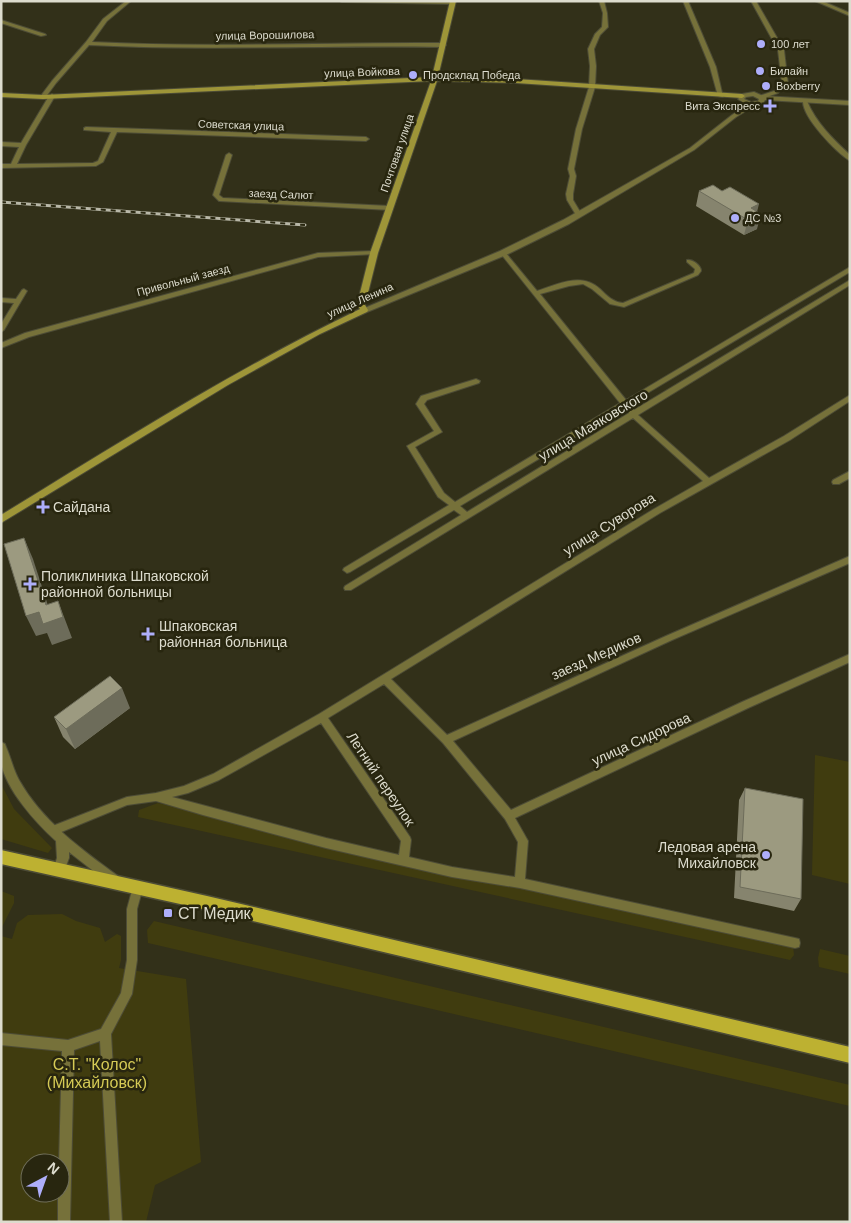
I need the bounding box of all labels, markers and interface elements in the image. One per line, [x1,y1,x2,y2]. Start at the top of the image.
street label: улица Ворошилова [216,28,315,42]
marker: 100 лет [755,38,767,50]
place label: 100 лет [771,38,810,50]
street label: улица Войкова [324,65,401,79]
marker: Билайн [754,65,766,77]
place label: Билайн [770,65,808,77]
marker: Продсклад Победа [407,69,419,81]
place label: Продсклад Победа [423,69,521,81]
marker: Boxberry [760,80,772,92]
place label: Boxberry [776,80,821,92]
place label: Вита Экспресс [685,100,760,112]
marker: Вита Экспресс [764,100,776,112]
street label: Почтовая улица [378,112,416,194]
street label: Советская улица [198,117,285,133]
street label: заезд Салют [248,187,314,201]
marker: ДС №3 [729,212,741,224]
place label: ДС №3 [745,212,781,224]
street label: Привольный заезд [135,262,231,298]
street label: улица Ленина [325,280,396,320]
street label: улица Маяковского [535,386,651,464]
street label: улица Суворова [560,489,658,559]
place label: Сайдана [53,499,111,515]
marker: Сайдана [37,501,49,513]
place label: Поликлиника Шпаковской районной больницы [41,568,209,600]
marker: Поликлиника Шпаковской районной больницы [23,577,37,591]
place label: Шпаковская районная больница [159,618,287,650]
marker: Шпаковская районная больница [141,627,155,641]
street label: заезд Медиков [549,629,643,683]
street label: улица Сидорова [589,709,693,769]
street label: Летний переулок [344,729,419,830]
place label: Ледовая арена Михайловск [658,839,757,871]
marker: Ледовая арена Михайловск [760,849,772,861]
place label: СТ Медик [178,905,252,922]
marker: СТ Медик [162,907,174,919]
park label: С.Т. "Колос" (Михайловск) [47,1056,147,1091]
north arrow [20,1153,70,1203]
text: N [44,1159,63,1178]

